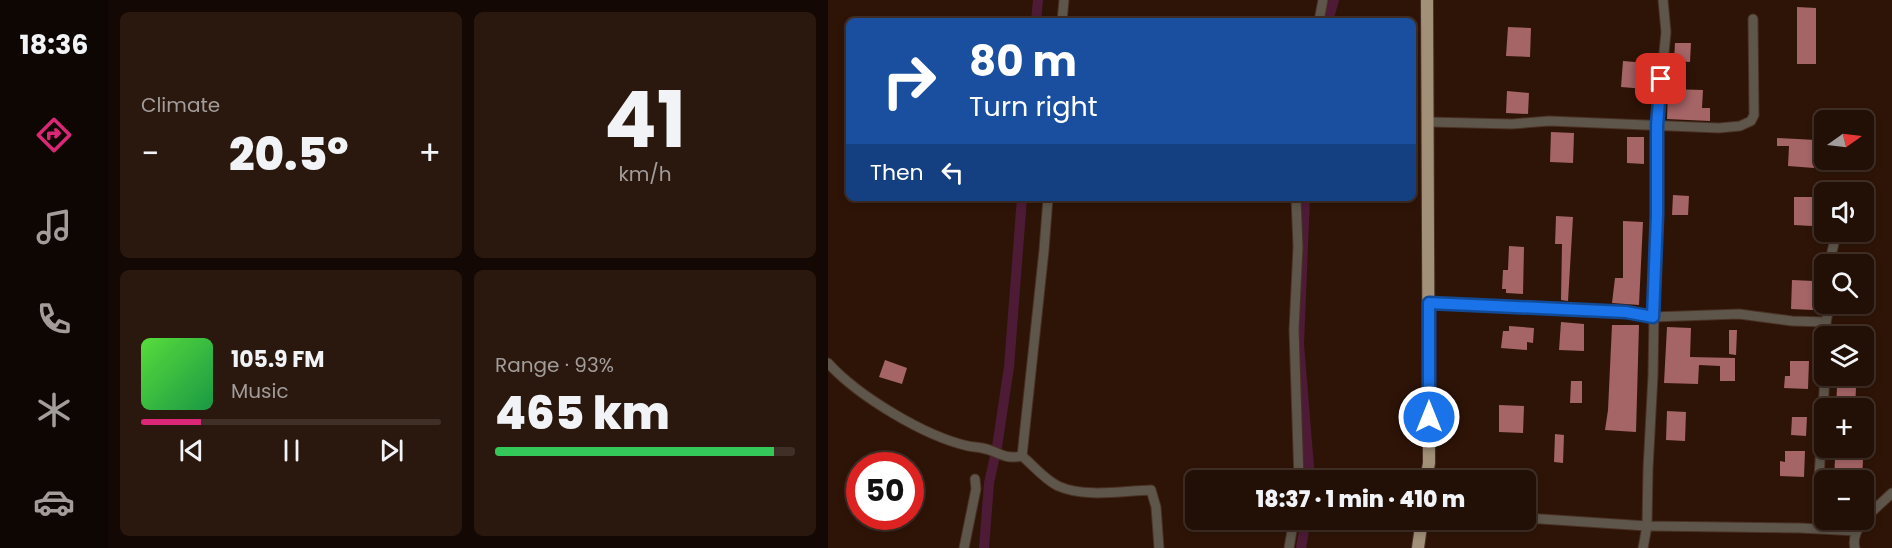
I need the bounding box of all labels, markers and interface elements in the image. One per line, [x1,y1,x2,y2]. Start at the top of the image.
text: 18:36 [20,26,88,63]
text: 80 m [969,32,1077,91]
icon: right [870,42,948,120]
pin [1635,53,1686,104]
icon: arrive [1644,62,1677,95]
text: 41 [604,65,686,174]
text: Turn right [969,88,1098,125]
text: Climate [141,91,220,119]
north arrow [1814,110,1874,170]
map controls [1814,110,1874,530]
icon: directions [33,114,75,156]
text: 20.5° [229,123,349,186]
text: − [141,130,159,177]
text: + [418,130,441,177]
icon: left [936,156,969,189]
text: Then [870,157,924,188]
text: km/h [618,160,672,188]
button: sound [1814,182,1874,242]
icon: music [33,206,75,248]
button: search [1814,254,1874,314]
icon: phone [33,298,75,340]
button: layers [1814,326,1874,386]
text: 105.9 FM [231,344,325,375]
text: Range · 93% [495,351,614,379]
text: Music [231,377,289,405]
text: 465 km [495,382,670,445]
position arrow [1397,385,1461,449]
icon: climate [33,389,75,431]
button: + [1814,398,1874,458]
icon: previous [175,434,208,467]
icon: pause [275,434,308,467]
icon: next [375,434,408,467]
speed limit sign: 50 [846,452,924,530]
button: − [1814,470,1874,530]
icon: car [33,481,75,523]
text: 18:37 · 1 min · 410 m [1256,484,1465,515]

